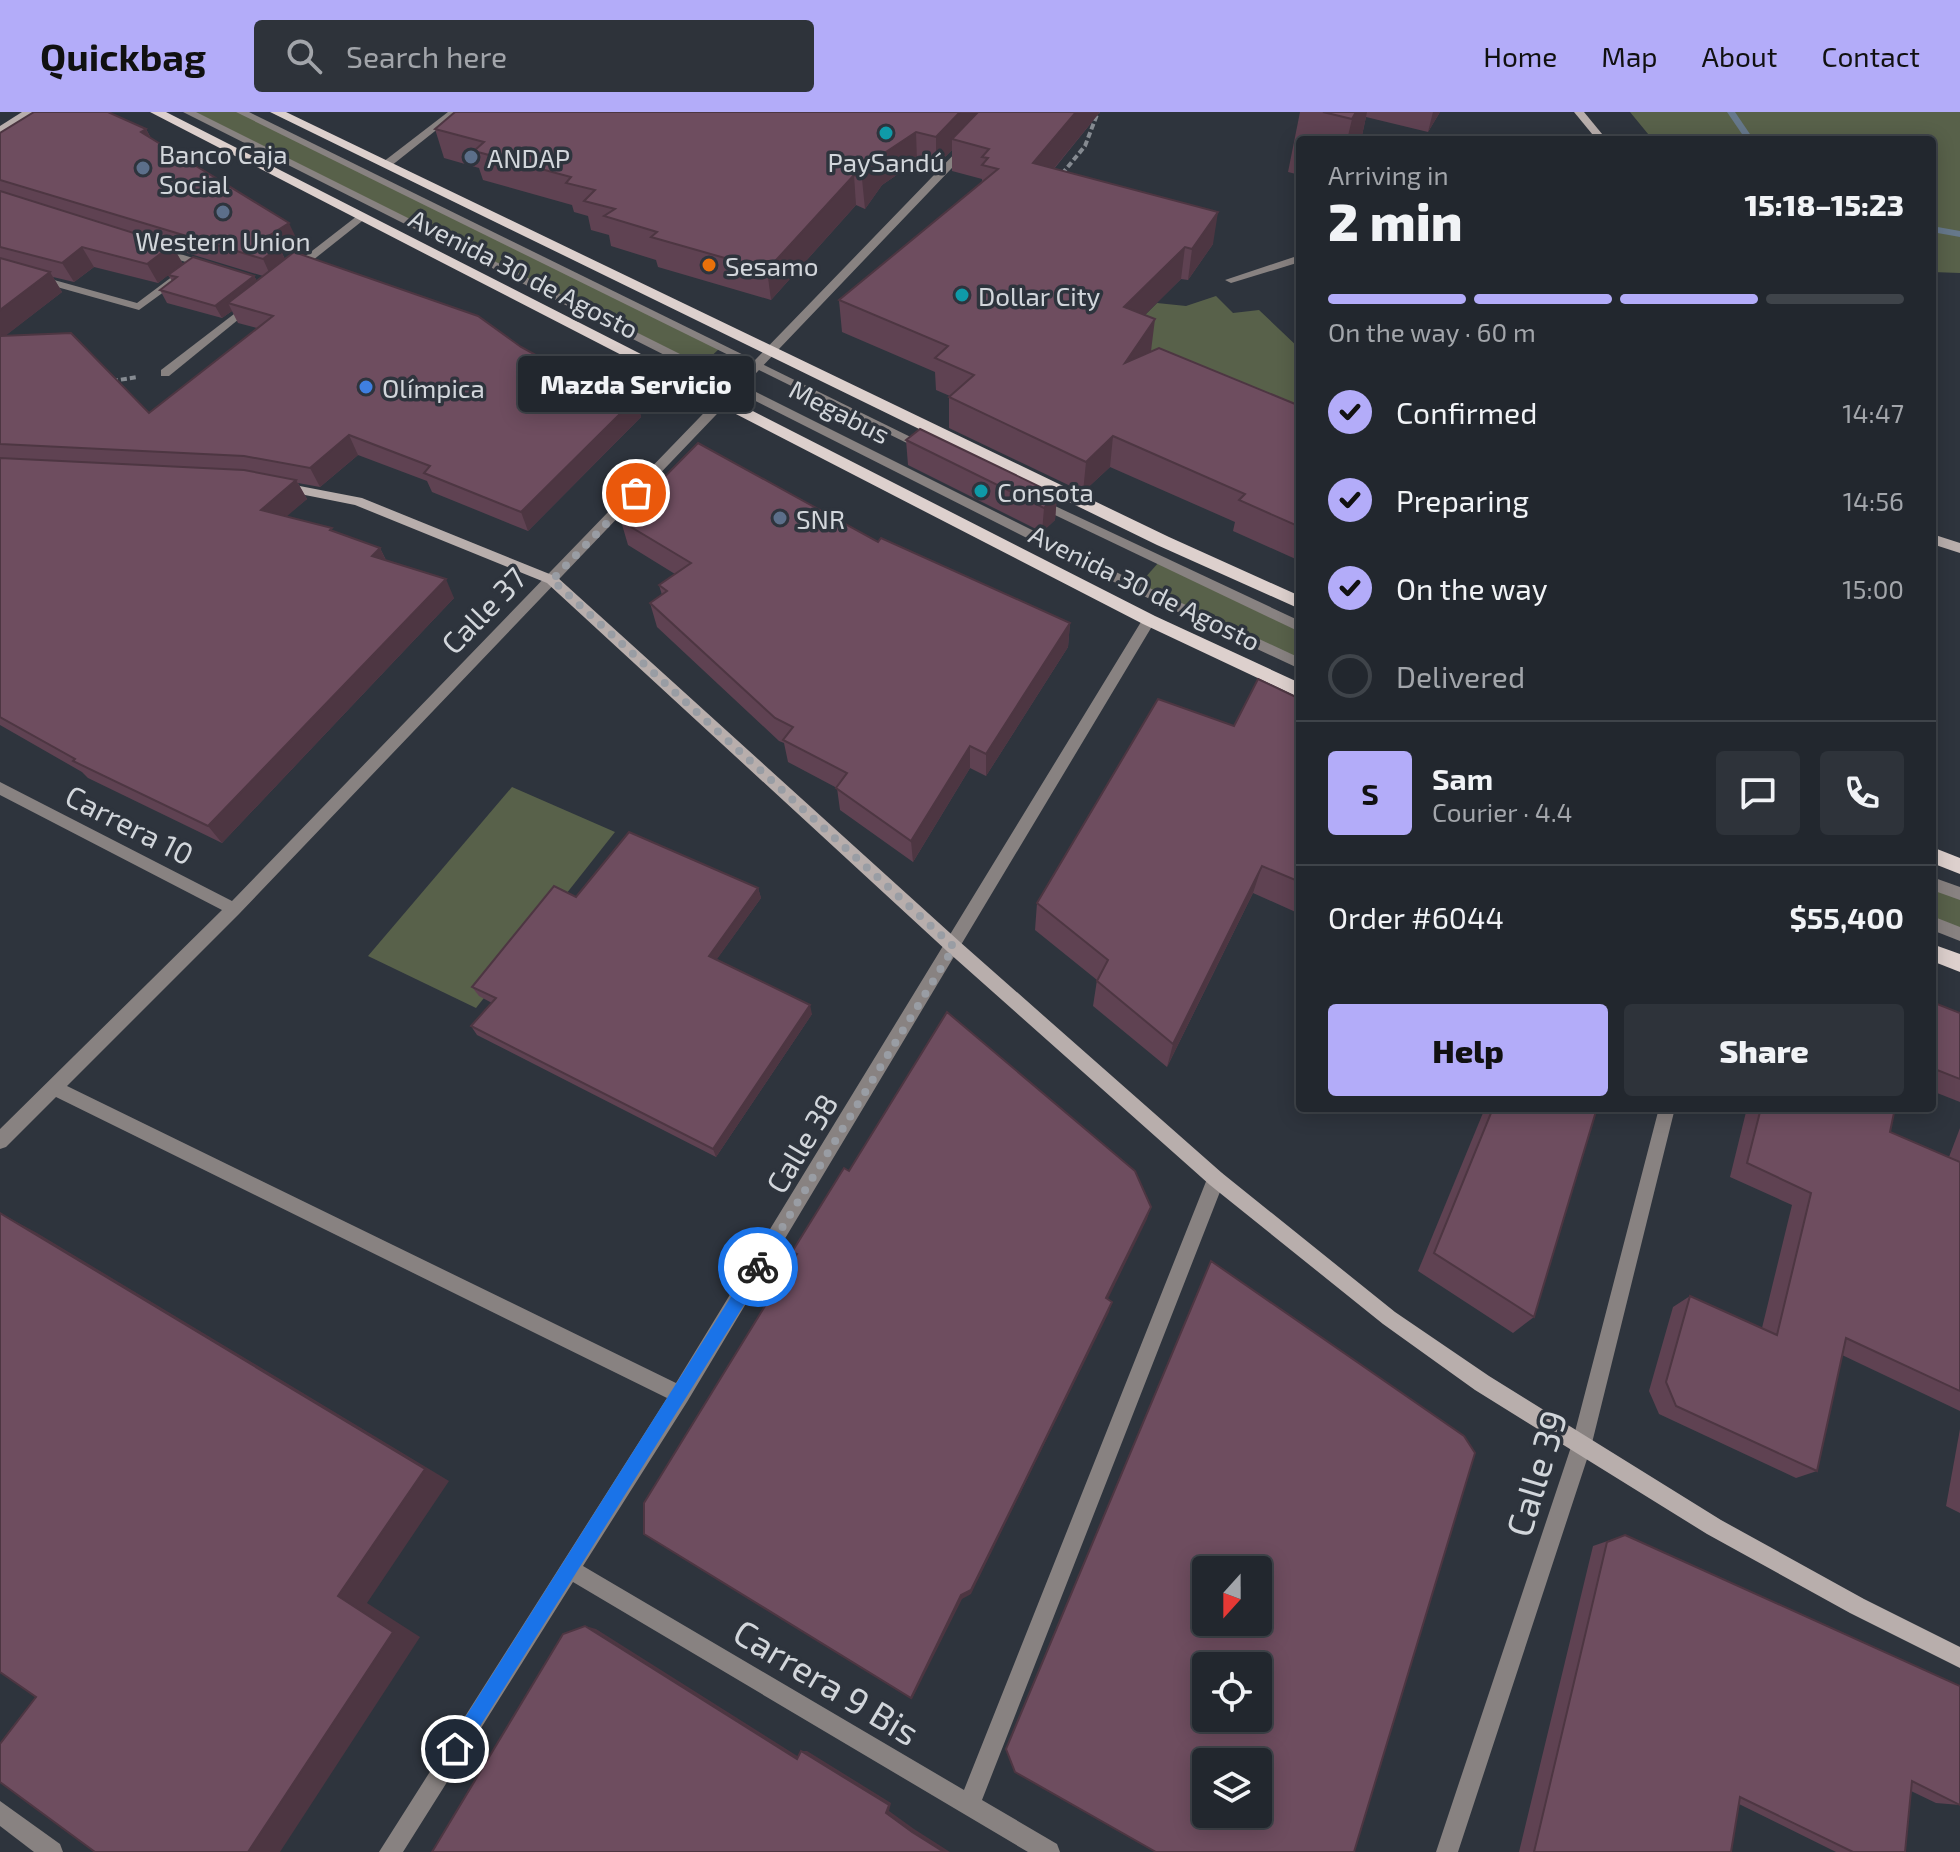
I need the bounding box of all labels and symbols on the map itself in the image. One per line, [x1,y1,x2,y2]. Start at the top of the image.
marker: PaySandú [877,124,895,142]
place label: Banco Caja Social [159,138,287,199]
place label: ANDAP [487,142,570,173]
place label: PaySandú [828,146,944,177]
marker: ANDAP [462,148,480,166]
marker: Banco Caja Social [134,159,152,177]
street label: Avenida 30 de Agosto [404,202,644,344]
marker: Western Union [214,203,232,221]
place label: Western Union [135,225,311,256]
place label: Sesamo [725,250,819,281]
marker: Sesamo [700,256,718,274]
place label: Dollar City [978,280,1101,311]
marker: Dollar City [953,286,971,304]
callout: Mazda Servicio [518,357,754,413]
place label: Olímpica [382,372,485,403]
street label: Megabus [785,373,895,449]
marker: Olímpica [357,378,375,396]
pin [602,459,670,527]
place label: Consota [997,476,1094,507]
marker: Consota [972,482,990,500]
place label: SNR [796,503,845,534]
marker: SNR [771,509,789,527]
street label: Avenida 30 de Agosto [1025,518,1265,656]
street label: Calle 37 [433,559,533,661]
street label: Carrera 10 [60,777,200,871]
street label: Calle 38 [757,1087,845,1199]
courier [718,1227,798,1307]
street label: Calle 39 [1495,1405,1575,1541]
north arrow [1192,1556,1272,1636]
street label: Carrera 9 Bis [727,1609,927,1753]
pin [421,1715,489,1783]

